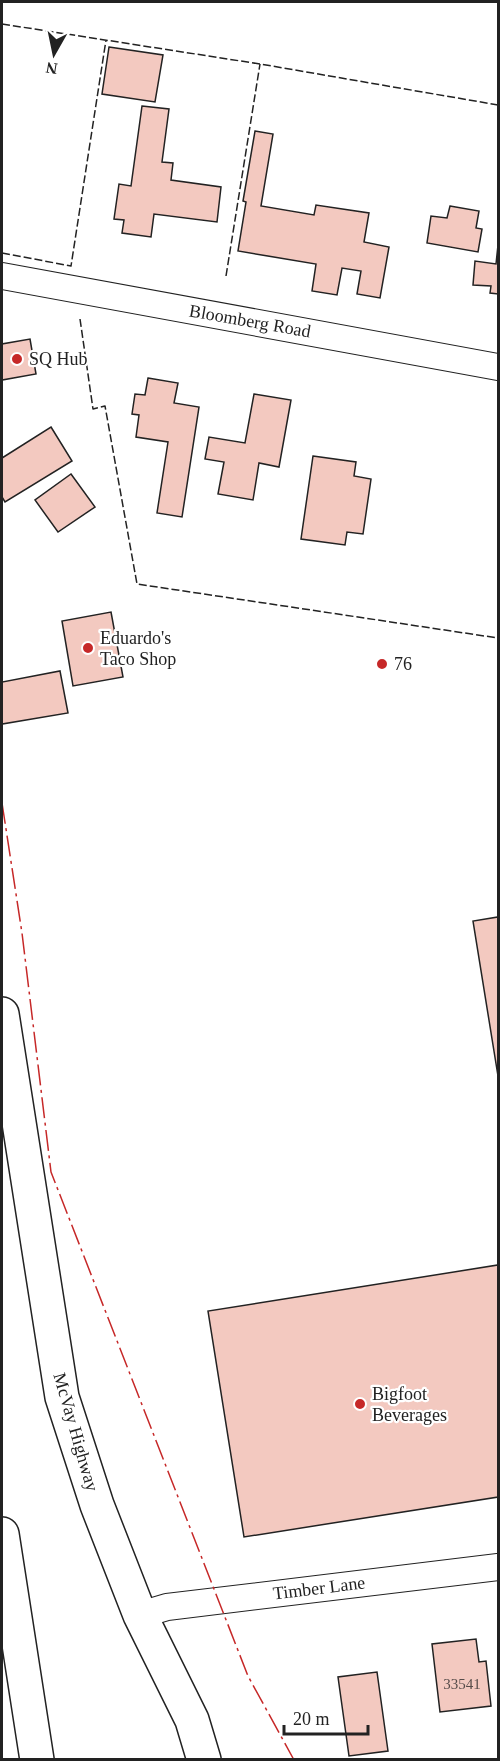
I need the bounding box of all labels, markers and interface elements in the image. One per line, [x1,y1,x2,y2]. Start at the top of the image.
north arrow [24,24,84,84]
text: N [44,59,59,78]
street label: Bloomberg Road [188,300,312,342]
place label: SQ Hub [29,349,88,369]
marker: SQ Hub [10,352,24,366]
place label: Eduardo's Taco Shop [100,628,176,669]
marker: Eduardo's Taco Shop [81,641,95,655]
place label: 76 [394,654,412,674]
marker: 76 [375,657,389,671]
street label: McVay Highway [50,1370,102,1494]
place label: Bigfoot Beverages [372,1384,447,1425]
marker: Bigfoot Beverages [353,1397,367,1411]
street label: Timber Lane [272,1572,366,1604]
house number: 33541 [443,1676,481,1692]
scale bar [284,1698,368,1736]
text: 20 m [293,1709,330,1729]

